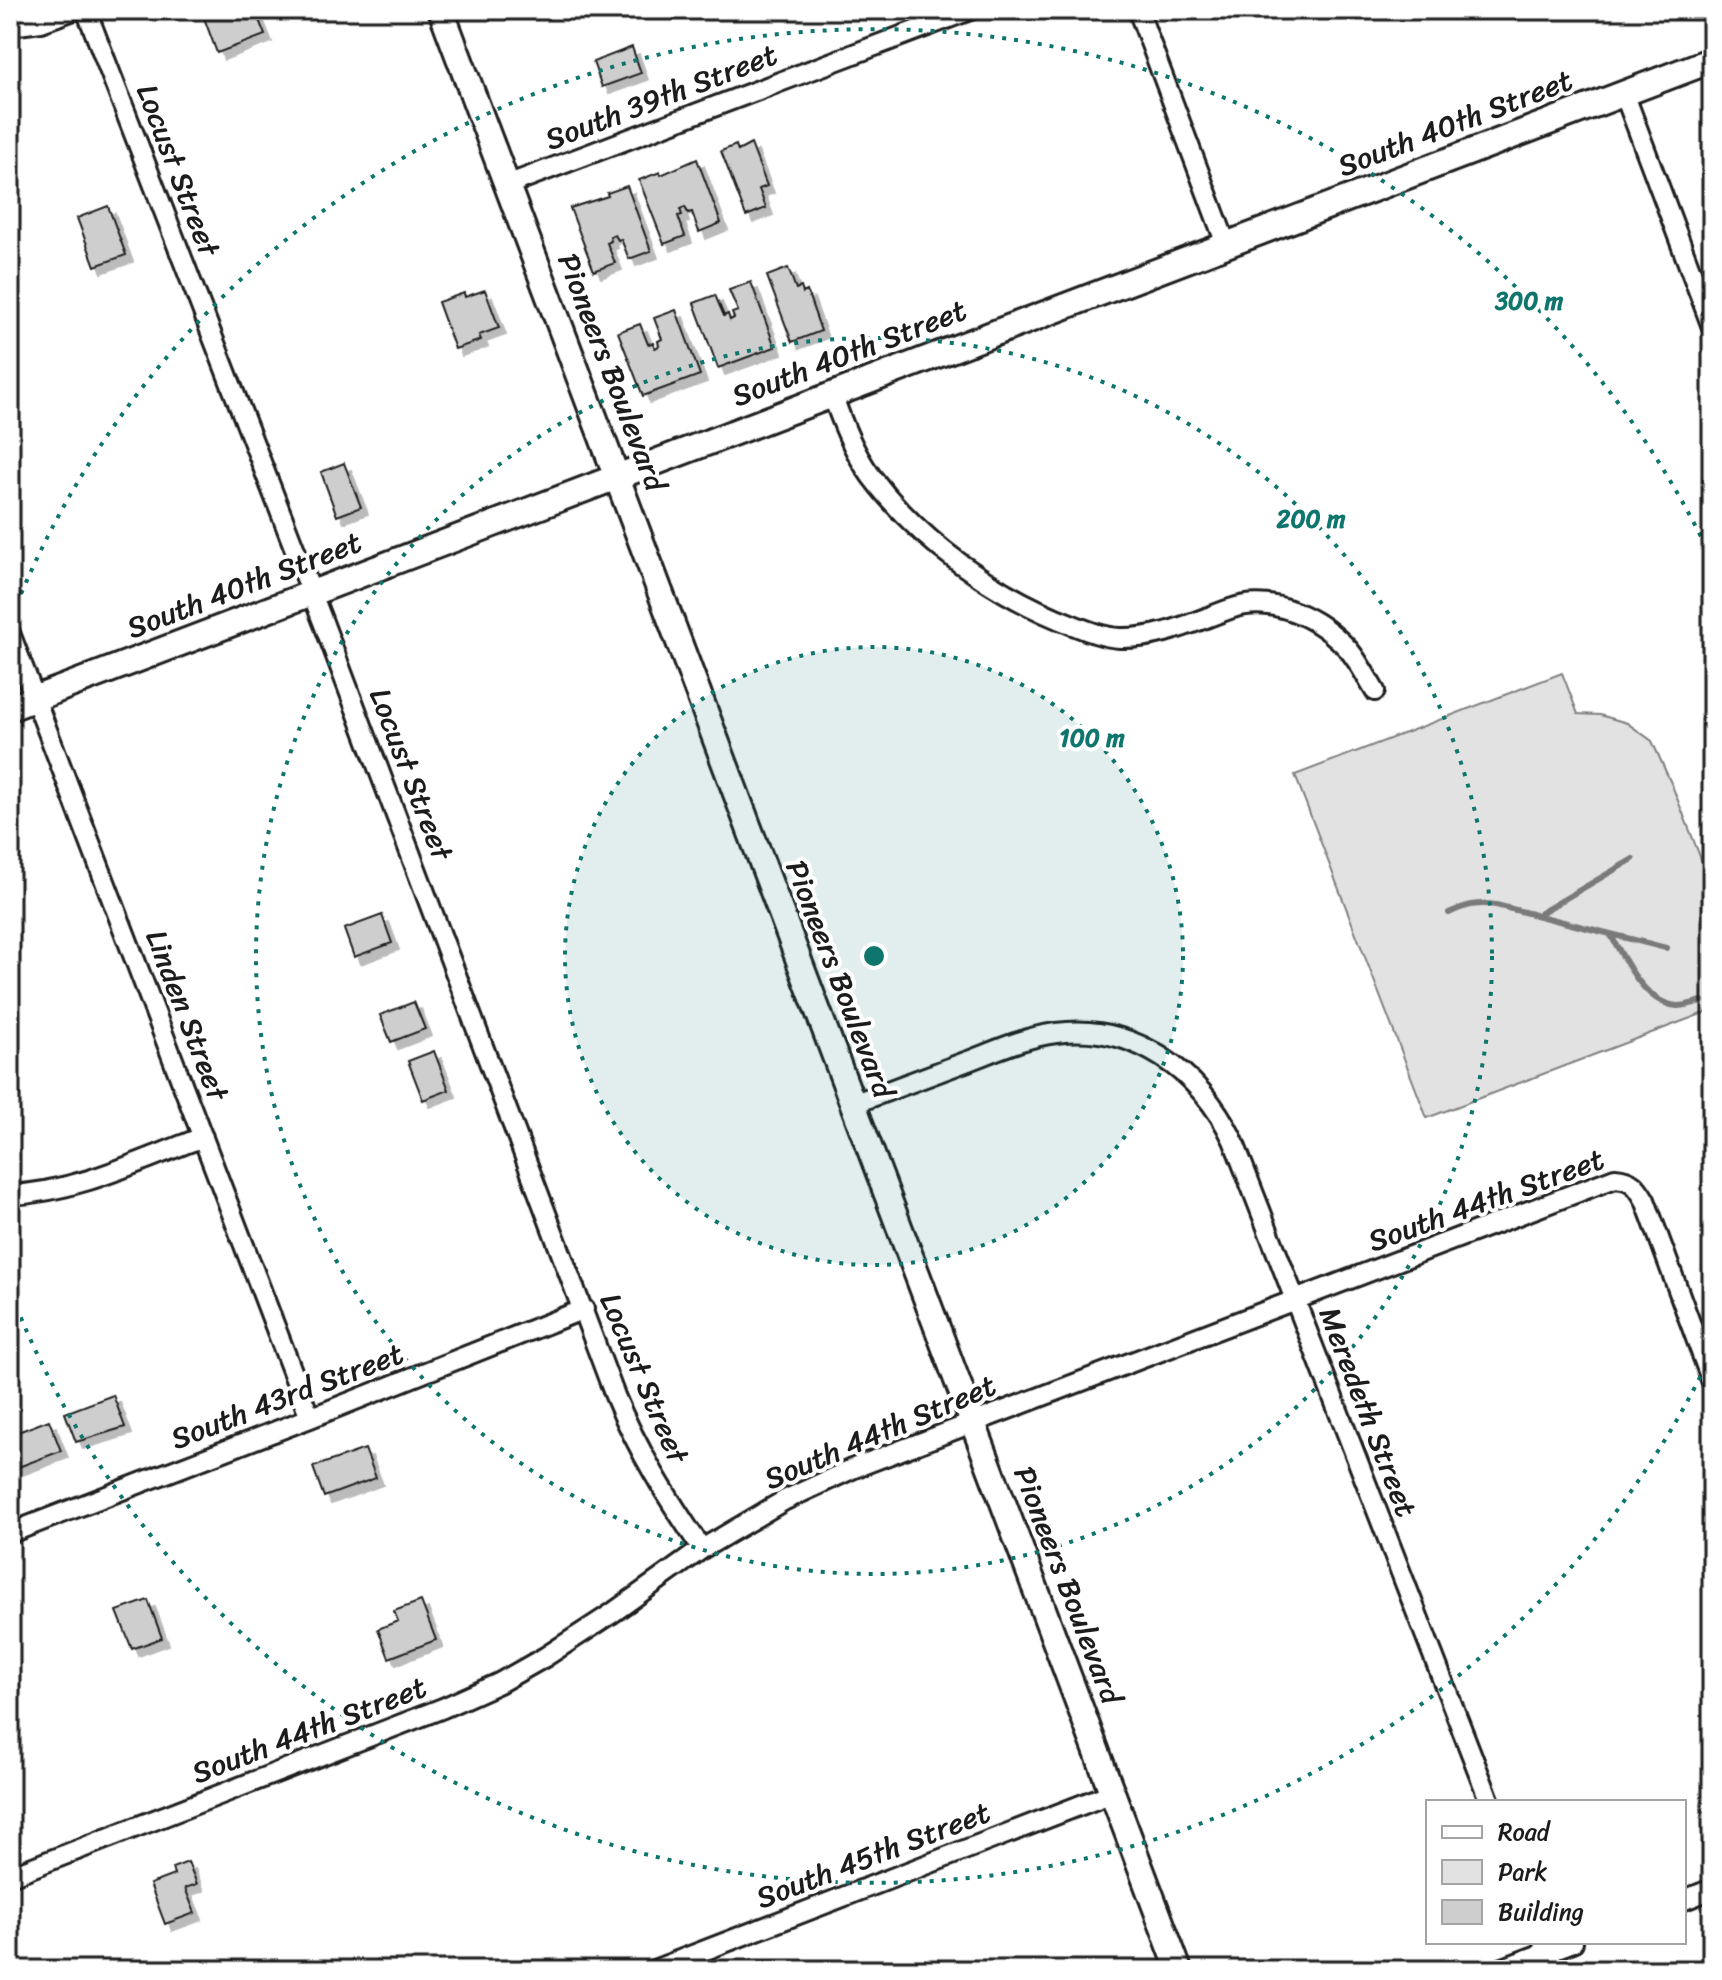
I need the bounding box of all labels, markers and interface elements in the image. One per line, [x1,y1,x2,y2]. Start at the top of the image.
street label: South 39th Street [537,28,785,166]
street label: South 40th Street [1329,53,1581,193]
street label: Locust Street [120,76,236,266]
street label: Pioneers Boulevard [542,245,683,501]
text: 300 m [1494,280,1564,322]
street label: South 40th Street [723,283,975,423]
text: 200 m [1276,498,1346,540]
street label: South 40th Street [118,515,370,655]
street label: Locust Street [353,680,469,870]
text: 100 m [1059,717,1125,759]
street label: Pioneers Boulevard [770,852,911,1108]
street label: Linden Street [130,921,245,1110]
centre of rings [860,942,888,970]
street label: South 44th Street [1360,1132,1612,1268]
street label: Locust Street [584,1284,705,1474]
street label: Meredeth Street [1303,1299,1433,1525]
street label: South 43rd Street [162,1327,412,1465]
street label: South 44th Street [755,1359,1005,1505]
street label: Pioneers Boulevard [998,1458,1139,1714]
street label: South 44th Street [184,1660,434,1800]
street label: South 45th Street [748,1785,998,1925]
legend [1426,1800,1686,1944]
text: Road [1498,1811,1552,1853]
text: Park [1498,1851,1547,1893]
text: Building [1498,1891,1584,1933]

